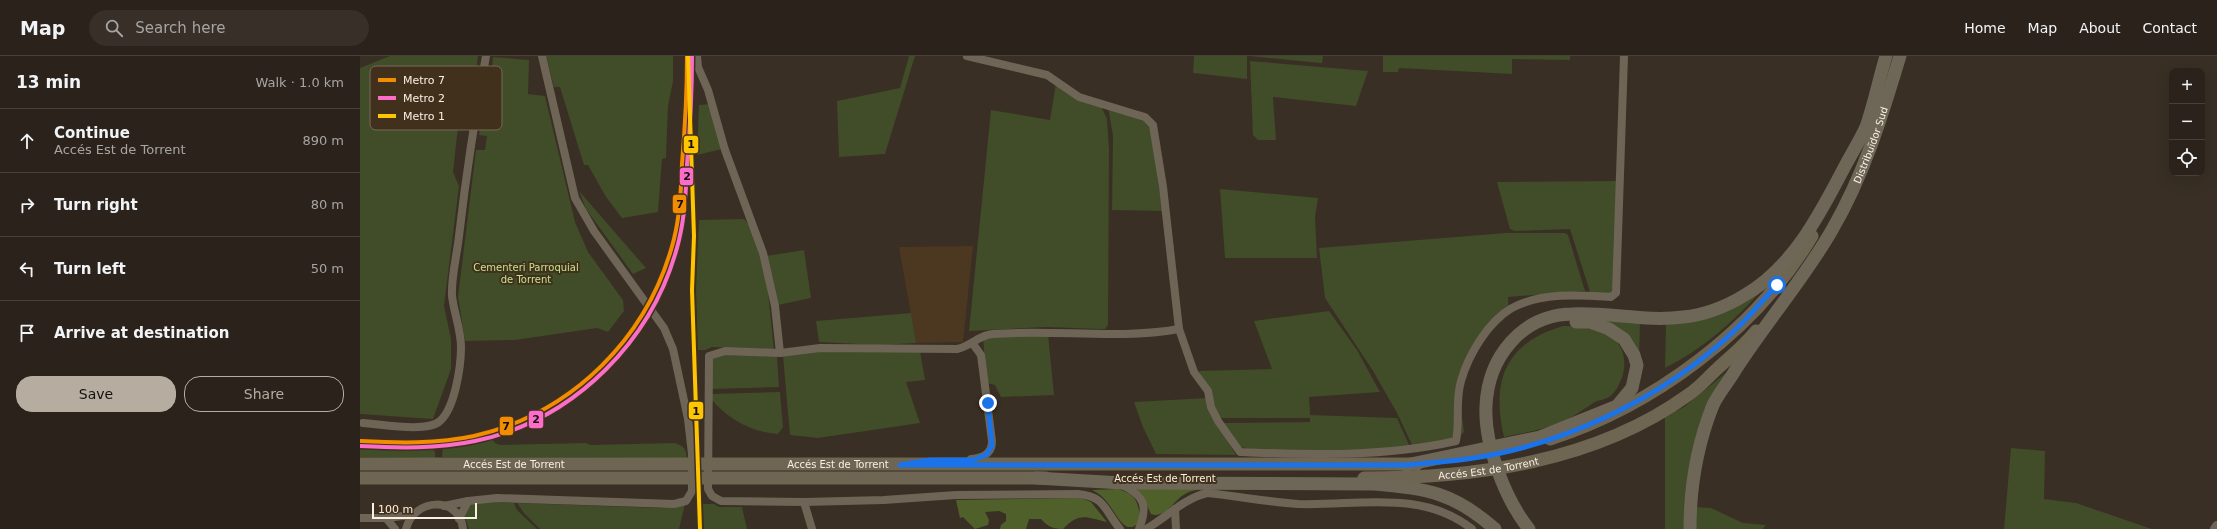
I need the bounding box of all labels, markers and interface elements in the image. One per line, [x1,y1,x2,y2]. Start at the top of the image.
search box [89,10,369,46]
text: Map [20,17,65,39]
icon: search [103,17,125,39]
text: Search here [135,19,225,37]
text: Home [1964,20,2006,36]
text: Map [2028,20,2057,36]
text: About [2079,20,2121,36]
text: Contact [2143,20,2197,36]
legend [370,66,502,130]
map controls [2169,68,2205,176]
button: + [2169,68,2205,104]
text: 13 min [16,72,81,92]
text: Metro 7 [403,74,445,87]
text: Walk · 1.0 km [255,75,344,90]
text: Metro 2 [403,92,445,105]
button: − [2169,104,2205,140]
street label: Distribuïdor Sud [1851,106,1890,185]
text: Metro 1 [403,110,445,123]
text: Continue [54,124,130,142]
icon: ahead [16,130,38,152]
text: 890 m [302,133,344,148]
line badge: 1 [683,135,699,154]
text: 1 [687,138,695,151]
button: locate [2169,140,2205,176]
text: Accés Est de Torrent [54,142,186,157]
line badge: 2 [679,167,694,186]
text: 2 [683,170,691,183]
icon: right [16,194,38,216]
line badge: 7 [672,194,687,214]
text: Turn right [54,196,138,214]
text: 80 m [311,197,344,212]
text: 7 [676,198,684,211]
icon: left [16,258,38,280]
text: Turn left [54,260,126,278]
text: 50 m [311,261,344,276]
park label: Cementeri Parroquial de Torrent [473,262,579,285]
route start [1768,276,1786,294]
icon: arrive [16,322,38,344]
text: Arrive at destination [54,324,229,342]
button: Save [16,376,176,412]
button: Share [184,376,344,412]
route end [979,394,997,412]
line badge: 1 [688,401,704,420]
text: 1 [692,405,700,418]
line badge: 2 [528,410,544,429]
text: 2 [532,413,540,426]
line badge: 7 [499,416,514,436]
text: 7 [502,420,510,433]
street label: Accés Est de Torrent [1438,455,1540,481]
street label: Accés Est de Torrent [463,459,565,470]
street label: Accés Est de Torrent [787,459,889,470]
street label: Accés Est de Torrent [1114,473,1216,484]
scale bar [372,501,477,520]
text: 100 m [378,503,413,516]

